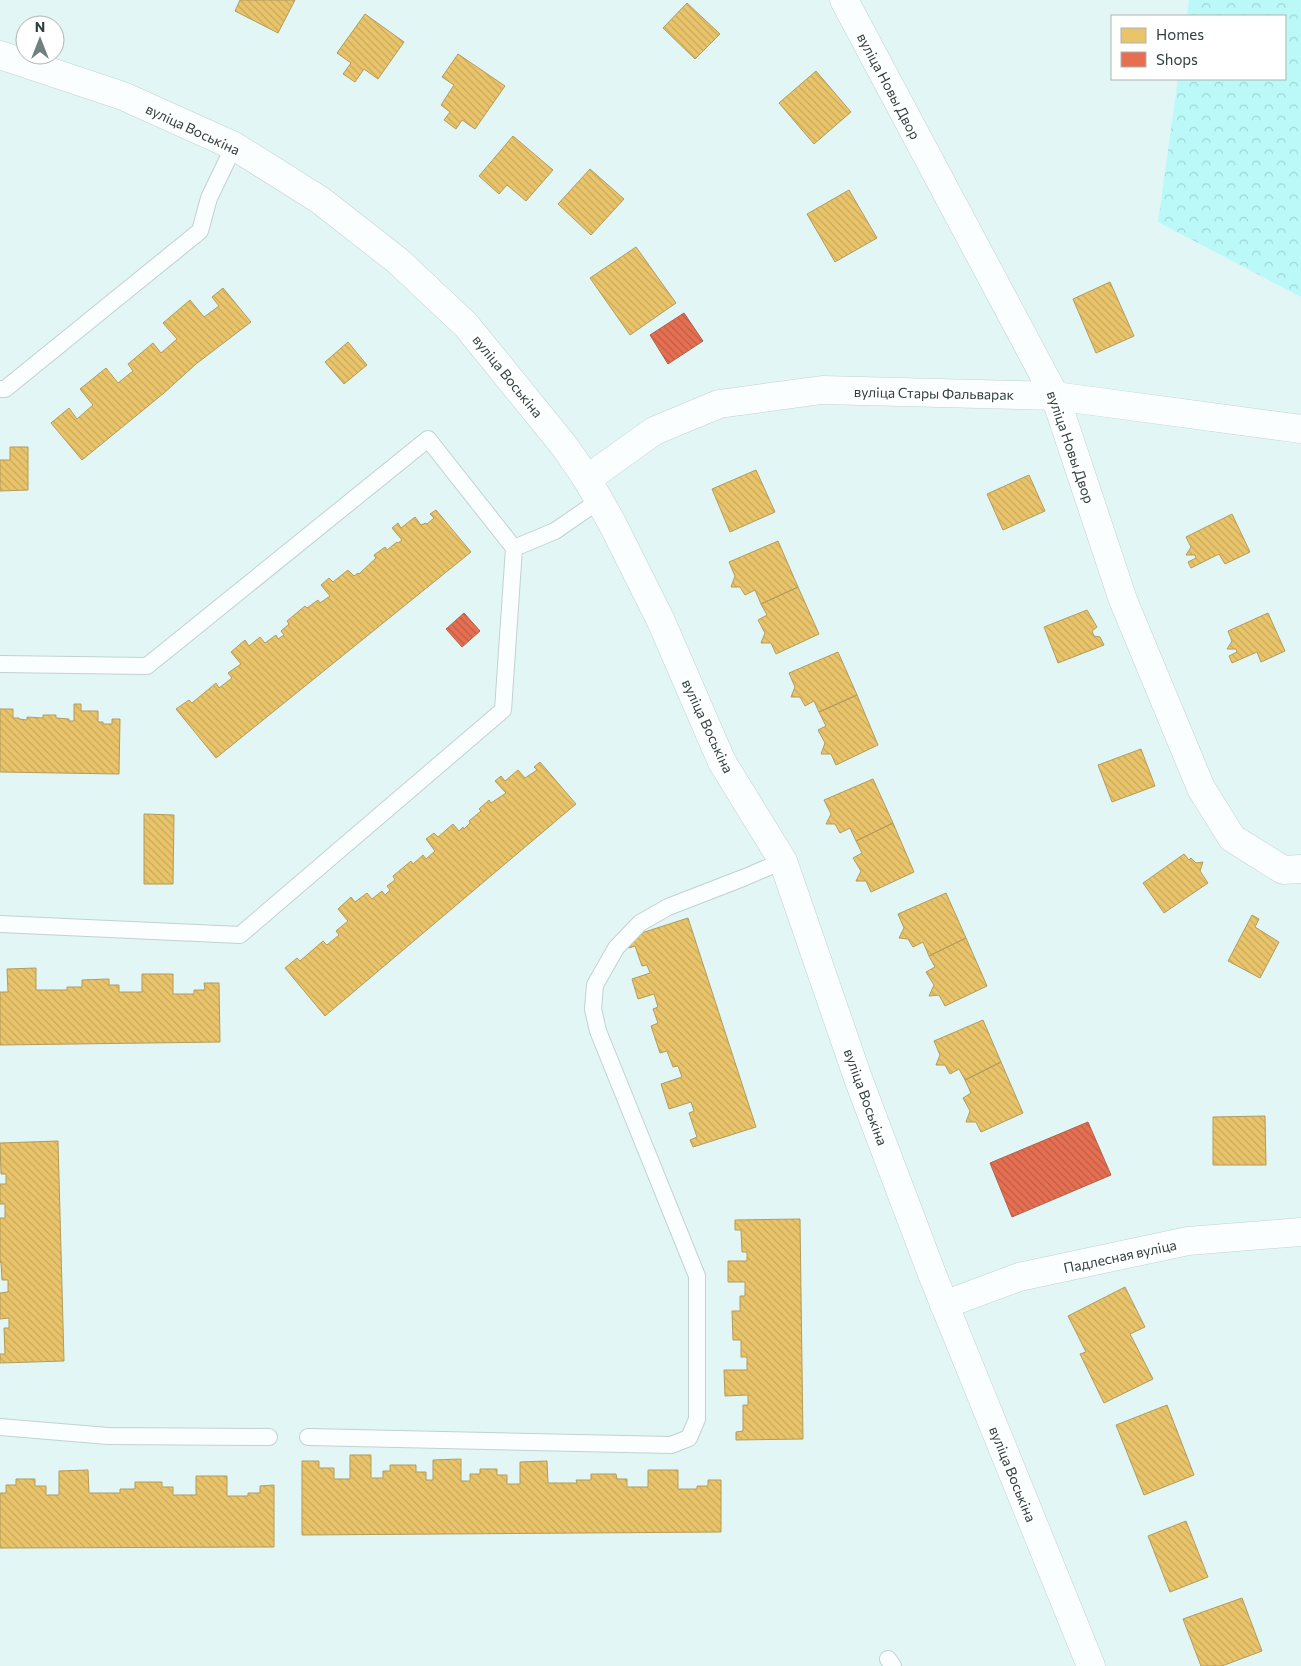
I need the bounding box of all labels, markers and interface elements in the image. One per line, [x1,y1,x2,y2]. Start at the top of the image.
north arrow [15,15,65,65]
legend [1111,15,1286,80]
text: N [35,18,45,35]
text: Homes [1156,25,1204,43]
street label: вуліца Новы Двор [854,30,924,142]
text: Shops [1156,50,1198,68]
street label: вуліца Воськіна [143,100,243,158]
street label: вуліца Воськіна [469,331,547,421]
street label: вуліца Стары Фальварак [854,383,1015,403]
street label: вуліца Новы Двор [1044,388,1098,506]
street label: вуліца Воськіна [679,676,737,776]
street label: вуліца Воськіна [841,1046,891,1148]
street label: Падлесная вуліца [1062,1236,1178,1276]
street label: вуліца Воськіна [986,1424,1040,1524]

